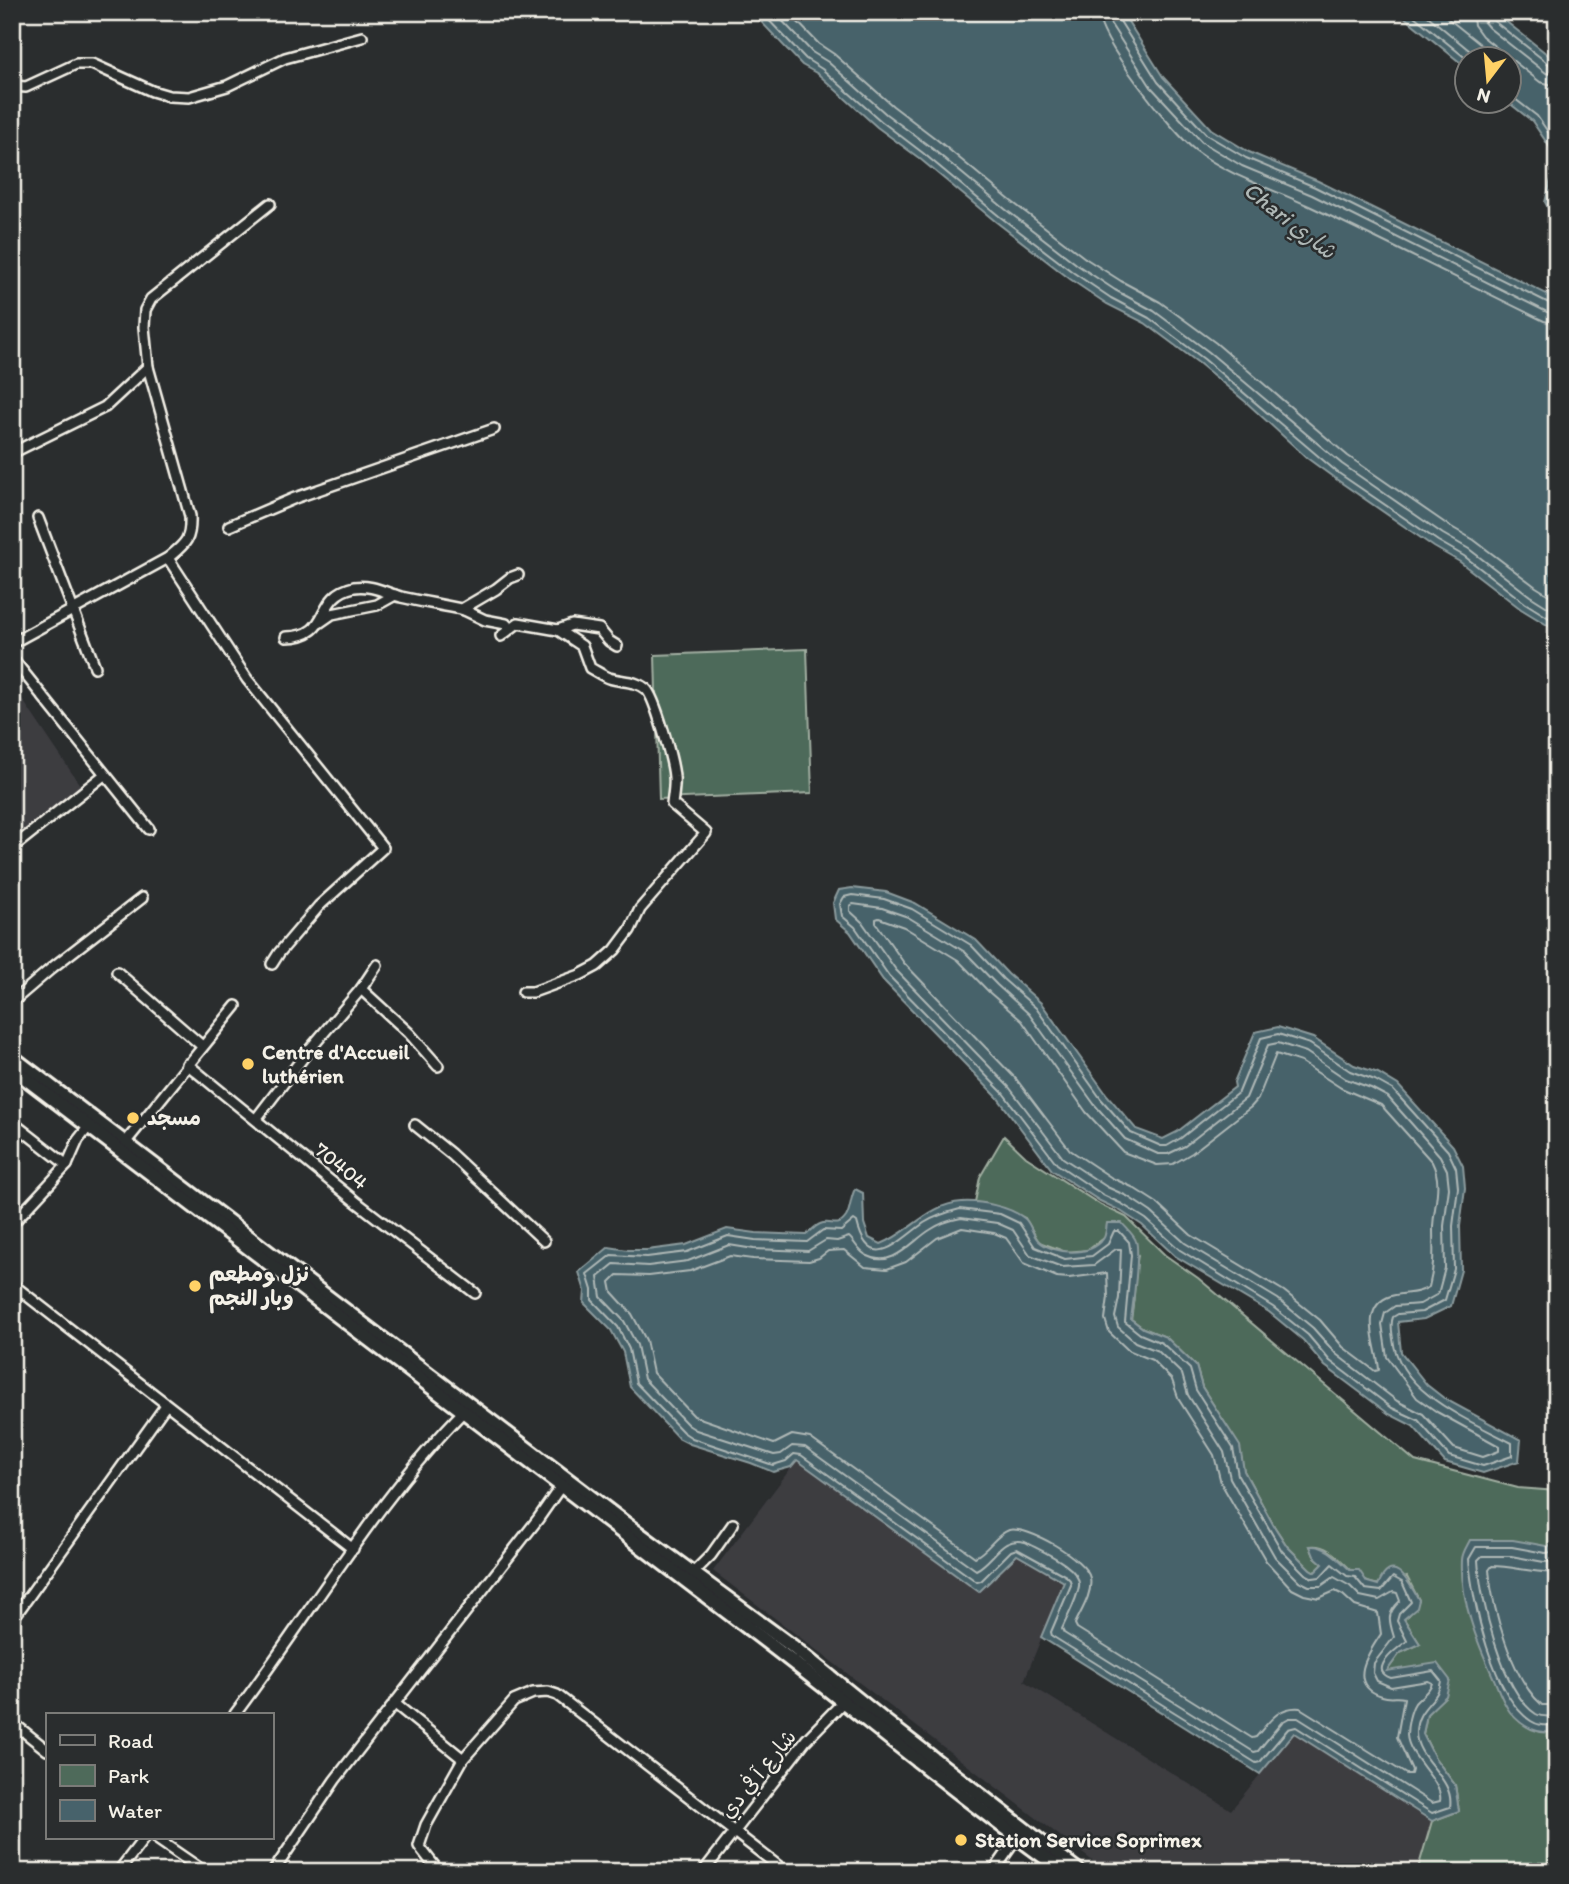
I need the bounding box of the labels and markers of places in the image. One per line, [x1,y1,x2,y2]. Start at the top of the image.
place label: Centre d'Accueil luthérien [262,1039,411,1088]
marker: Centre d'Accueil luthérien [240,1056,256,1072]
place label: مسجد [147,1105,201,1130]
marker: مسجد [125,1110,141,1126]
place label: نزل ومطعم وبار النجم [209,1261,309,1314]
marker: نزل ومطعم وبار النجم [187,1278,203,1294]
place label: Station Service Soprimex [975,1827,1202,1853]
marker: Station Service Soprimex [953,1832,969,1848]

